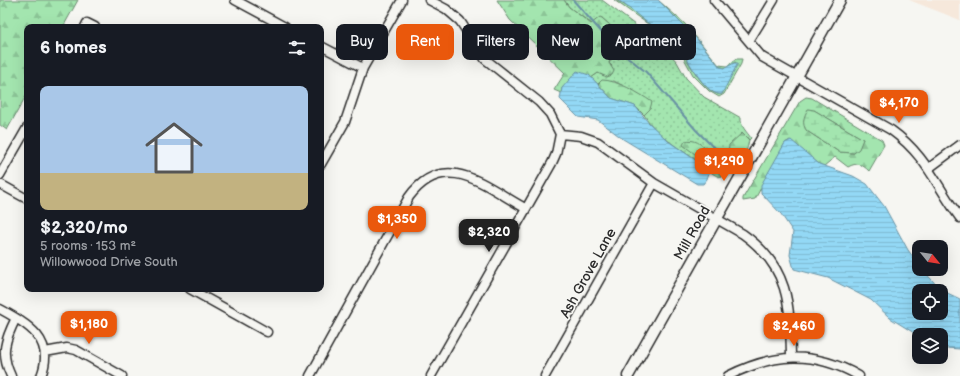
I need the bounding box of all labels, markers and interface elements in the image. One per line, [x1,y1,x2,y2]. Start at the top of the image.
chip: Buy [336,24,388,60]
chip: Rent [396,24,454,60]
chip: Filters [462,24,529,60]
chip: New [537,24,593,60]
chip: Apartment [601,24,696,60]
icon: filters [286,37,308,59]
text: 6 homes [40,38,107,58]
pin: $4,170 [866,90,932,124]
text: $4,170 [879,95,919,111]
icon: home [138,112,210,184]
pin: $1,290 [691,148,757,182]
text: $1,290 [704,153,744,169]
street label: Mill Road [670,203,714,263]
pin: $1,350 [364,206,430,240]
text: $1,350 [377,211,417,227]
text: $2,320/mo [40,218,128,238]
pin: $2,320 [456,219,522,253]
text: $2,320 [468,224,510,240]
street label: Ash Grove Lane [556,225,620,321]
text: 5 rooms · 153 m² [40,238,136,254]
north arrow [912,240,948,276]
map controls [912,240,948,364]
text: Willowwood Drive South [40,254,178,270]
button: locate [912,284,948,320]
pin: $1,180 [56,311,122,345]
pin: $2,460 [761,313,827,347]
text: $1,180 [70,316,108,332]
text: $2,460 [773,318,815,334]
button: layers [912,328,948,364]

